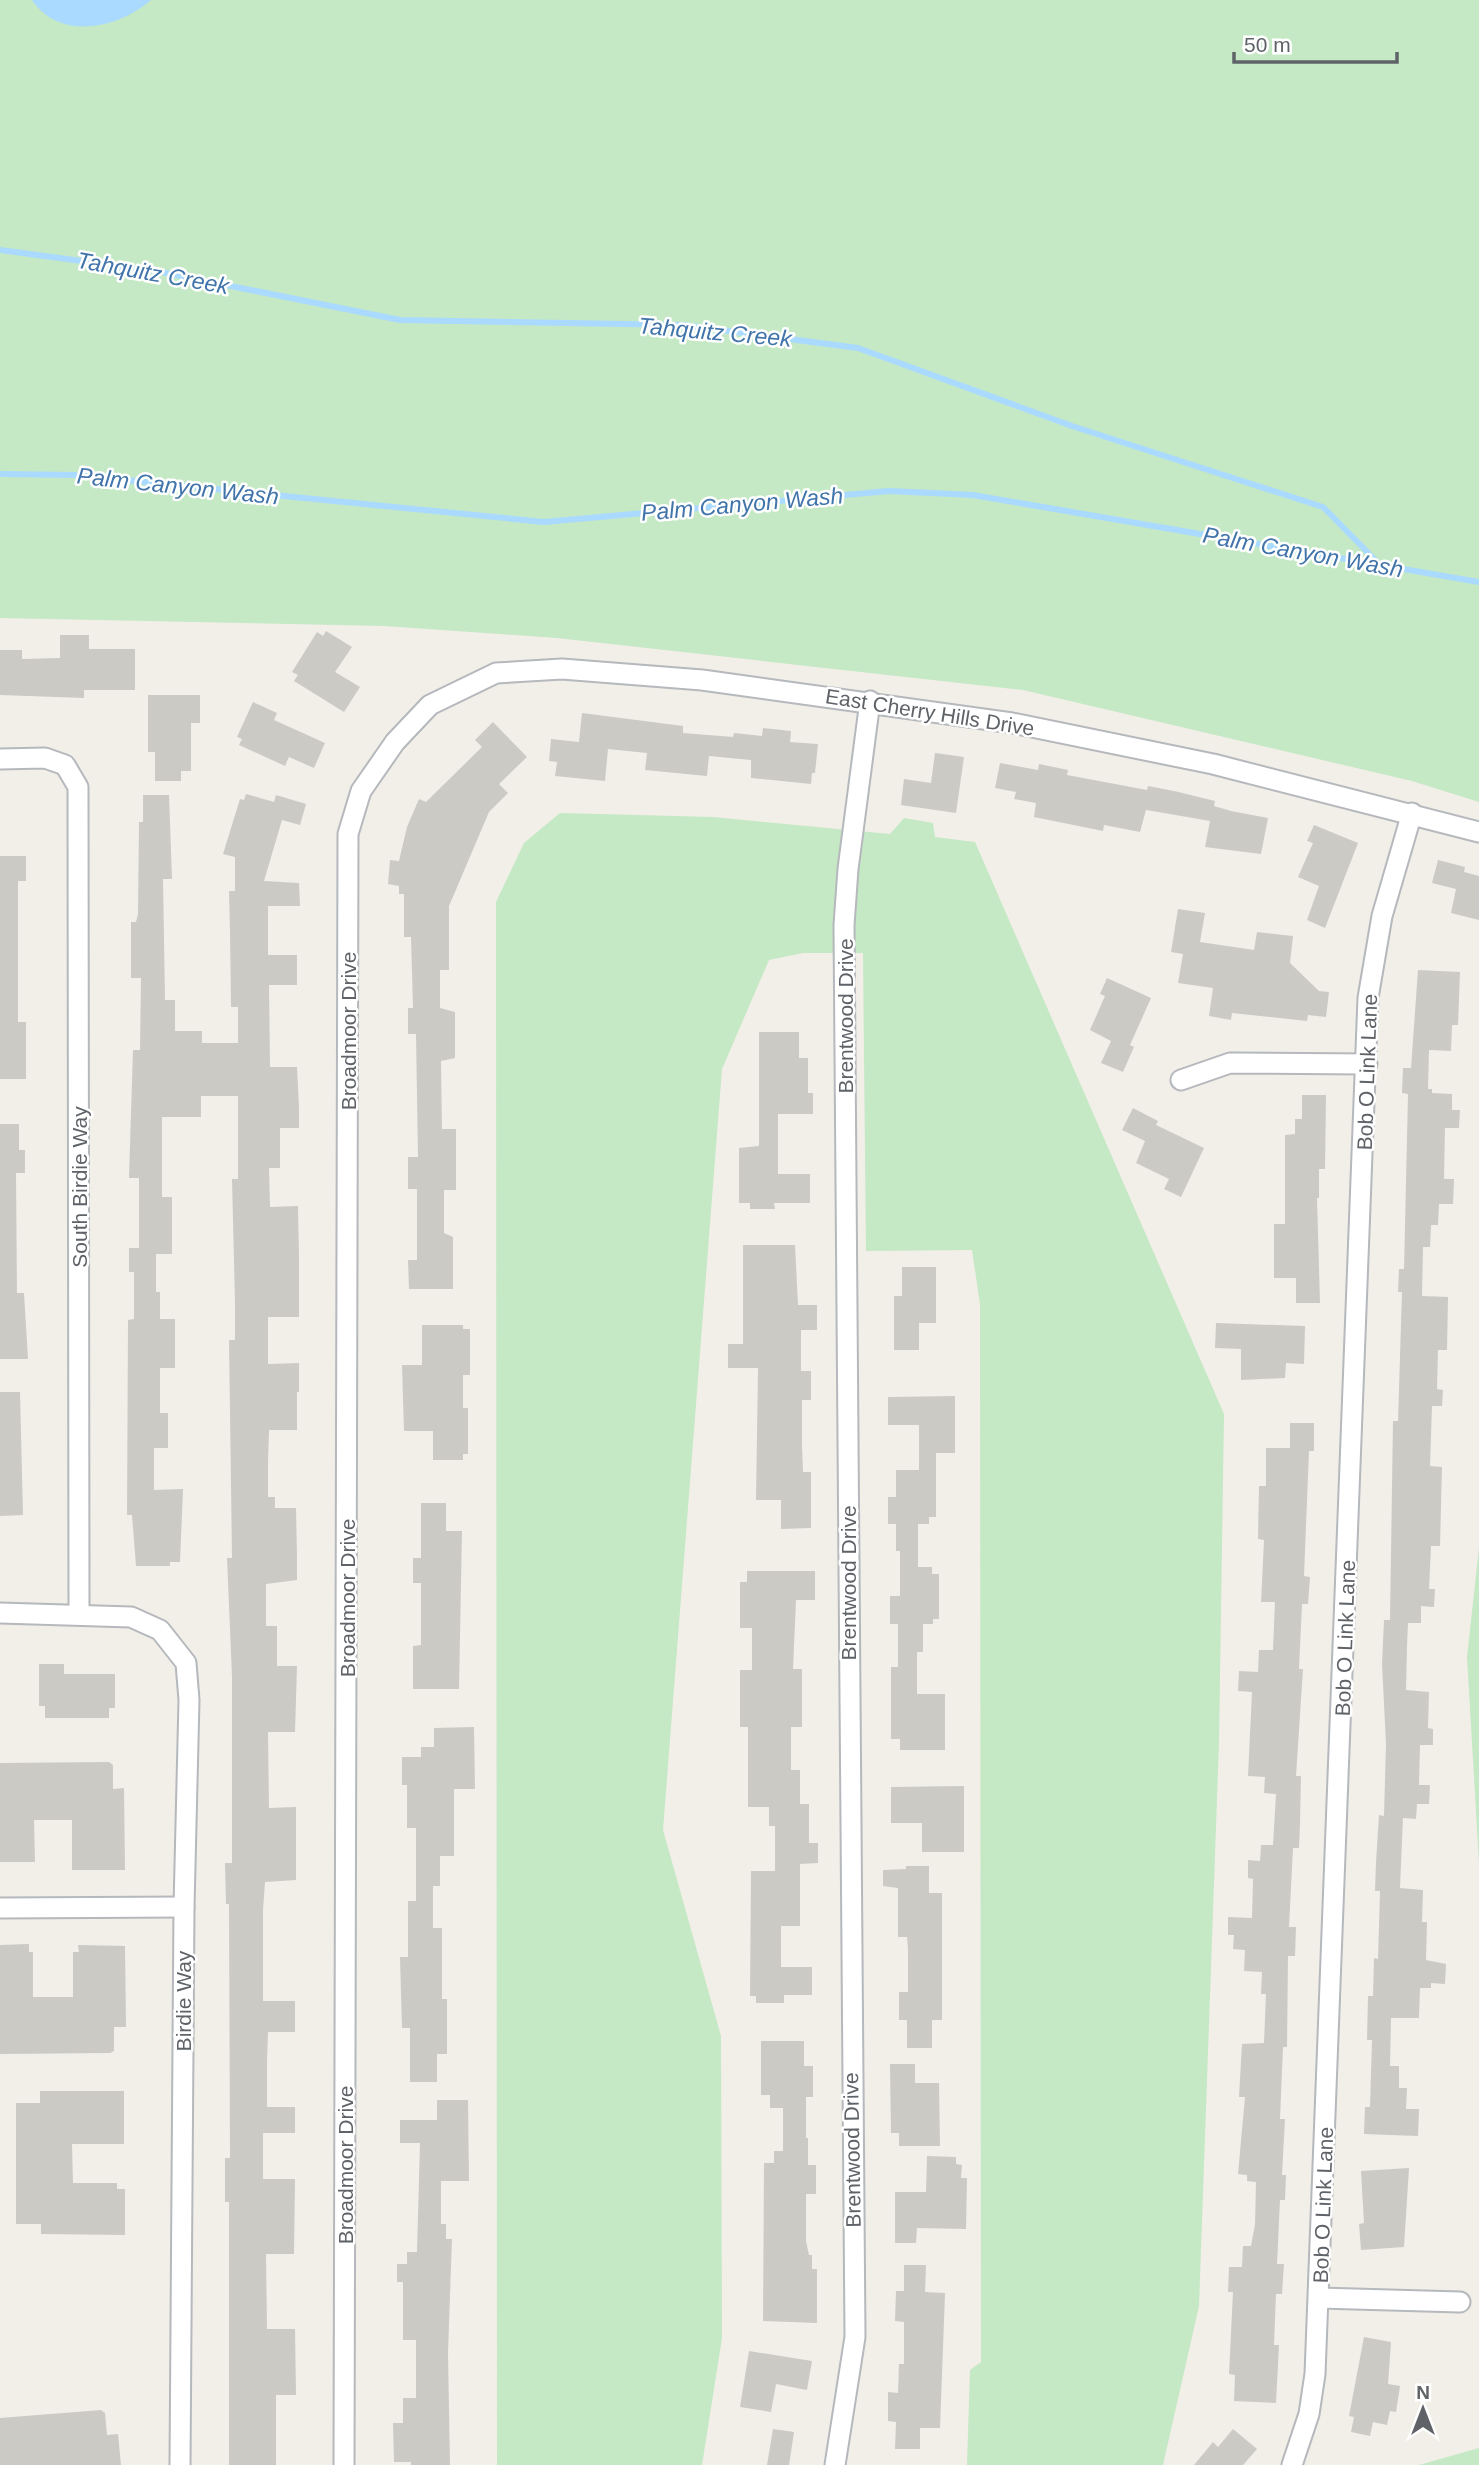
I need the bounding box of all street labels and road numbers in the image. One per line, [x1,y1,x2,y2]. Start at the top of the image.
street label: East Cherry Hills Drive [824,684,1036,740]
street label: Brentwood Drive [834,938,857,1094]
street label: Broadmoor Drive [337,952,360,1110]
street label: Bob O Link Lane [1353,993,1381,1151]
street label: South Birdie Way [68,1106,91,1268]
street label: Brentwood Drive [837,1505,860,1661]
street label: Broadmoor Drive [336,1519,359,1677]
street label: Bob O Link Lane [1331,1559,1359,1717]
street label: Birdie Way [172,1950,195,2051]
street label: Brentwood Drive [839,2072,865,2228]
street label: Broadmoor Drive [334,2086,357,2244]
street label: Bob O Link Lane [1309,2126,1337,2284]

